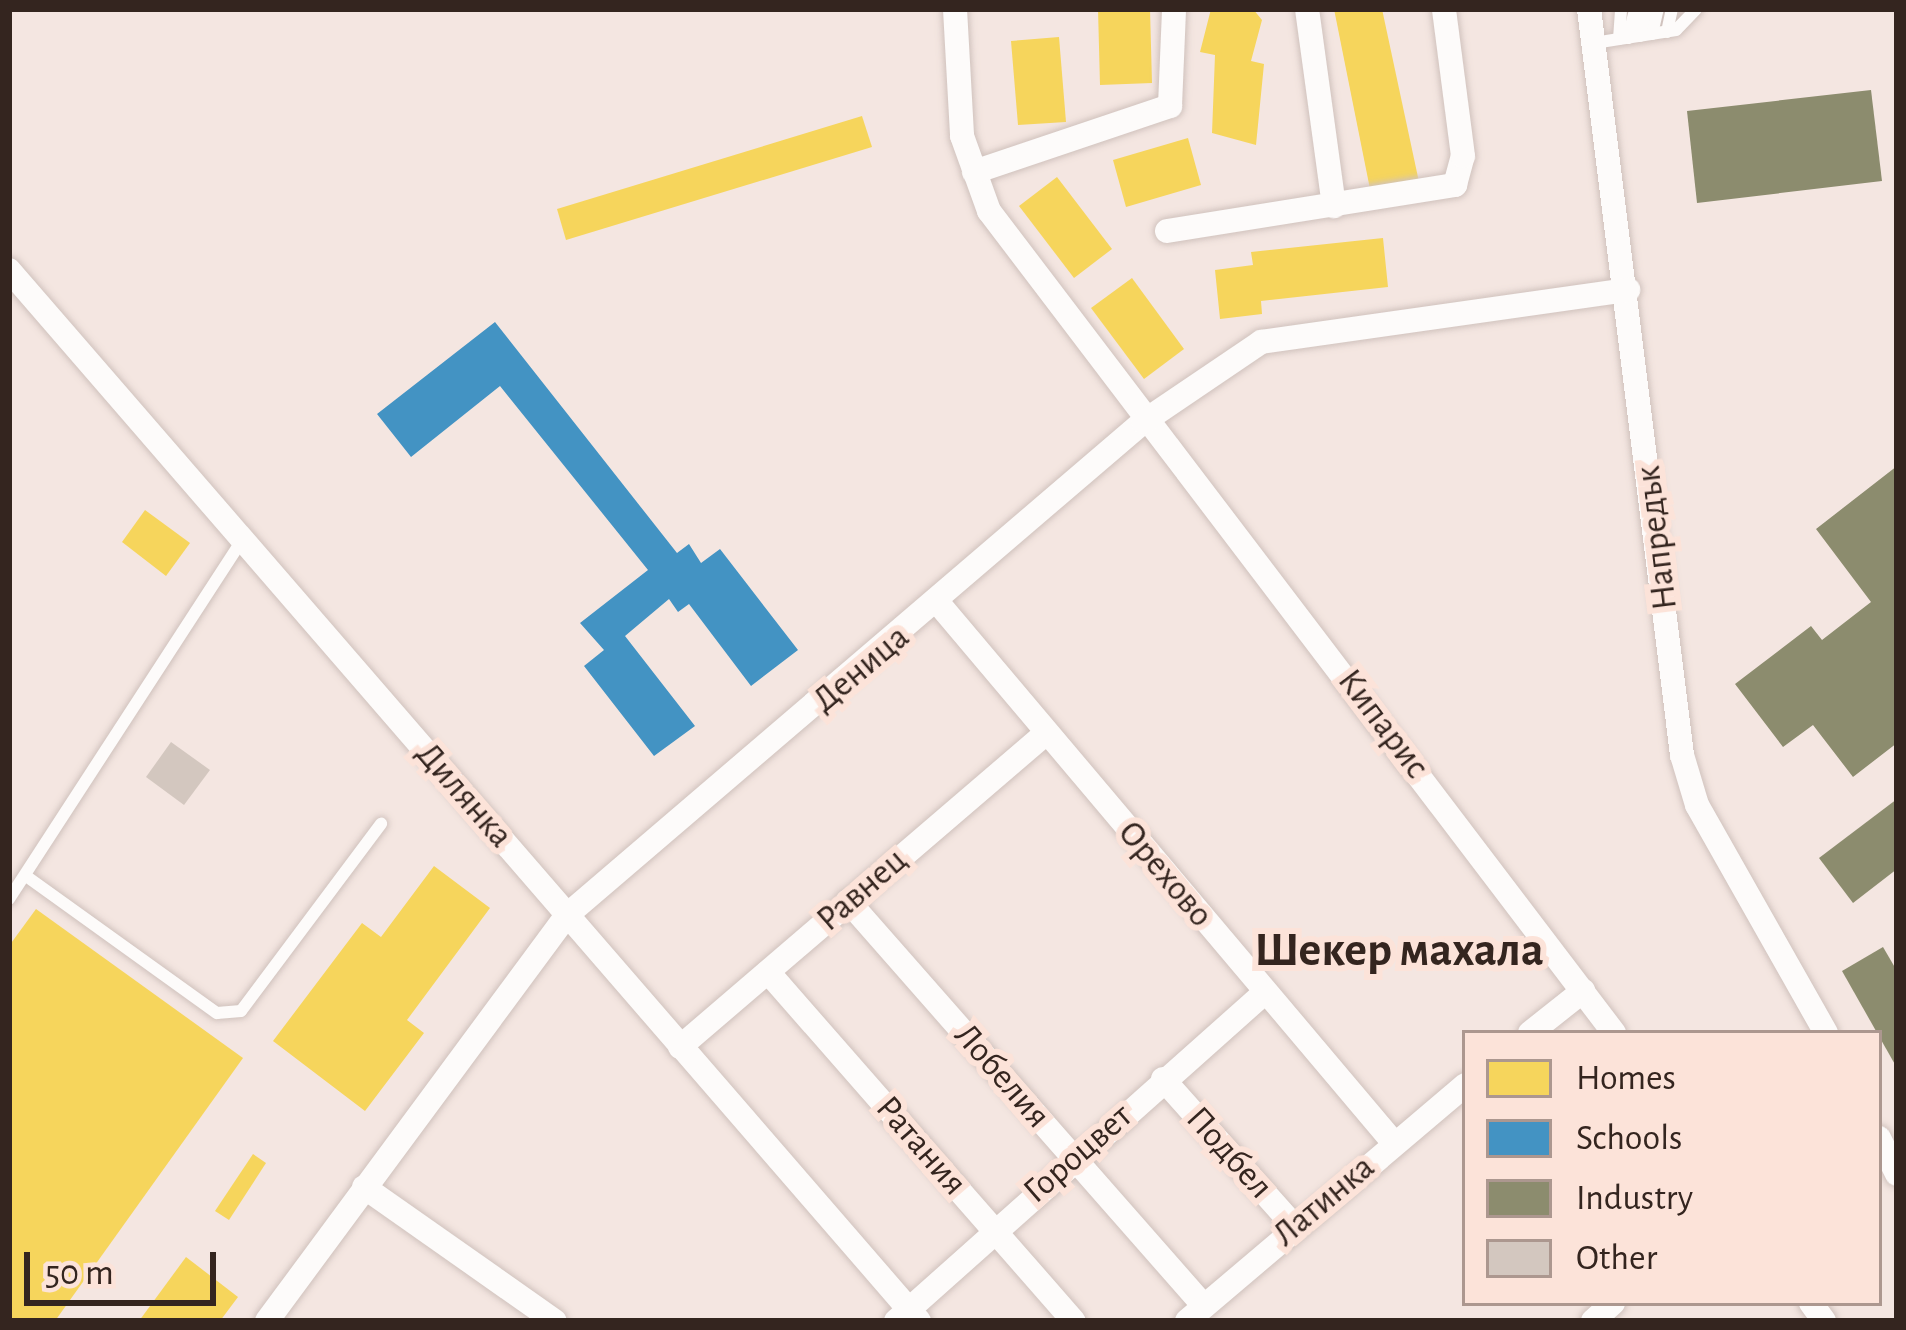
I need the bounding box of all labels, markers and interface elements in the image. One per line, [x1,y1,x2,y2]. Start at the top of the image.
street label: Напредък [1627,463,1687,613]
street label: Деница [804,616,918,722]
street label: Кипарис [1328,661,1438,787]
street label: Дилянка [406,733,522,857]
street label: Орехово [1108,812,1222,936]
street label: Равнец [808,839,916,941]
district label: Шекер махала [1254,923,1544,981]
street label: Лобелия [945,1015,1059,1137]
legend [1462,1030,1882,1306]
text: Homes [1576,1060,1676,1096]
street label: Ратания [866,1087,976,1205]
street label: Гороцвет [1015,1095,1141,1213]
street label: Подбел [1176,1098,1282,1208]
text: Schools [1576,1120,1682,1156]
street label: Латинка [1264,1146,1384,1256]
text: Industry [1576,1180,1693,1216]
scale bar [30,1228,222,1302]
text: Other [1576,1240,1657,1276]
text: 50 m [45,1255,114,1291]

